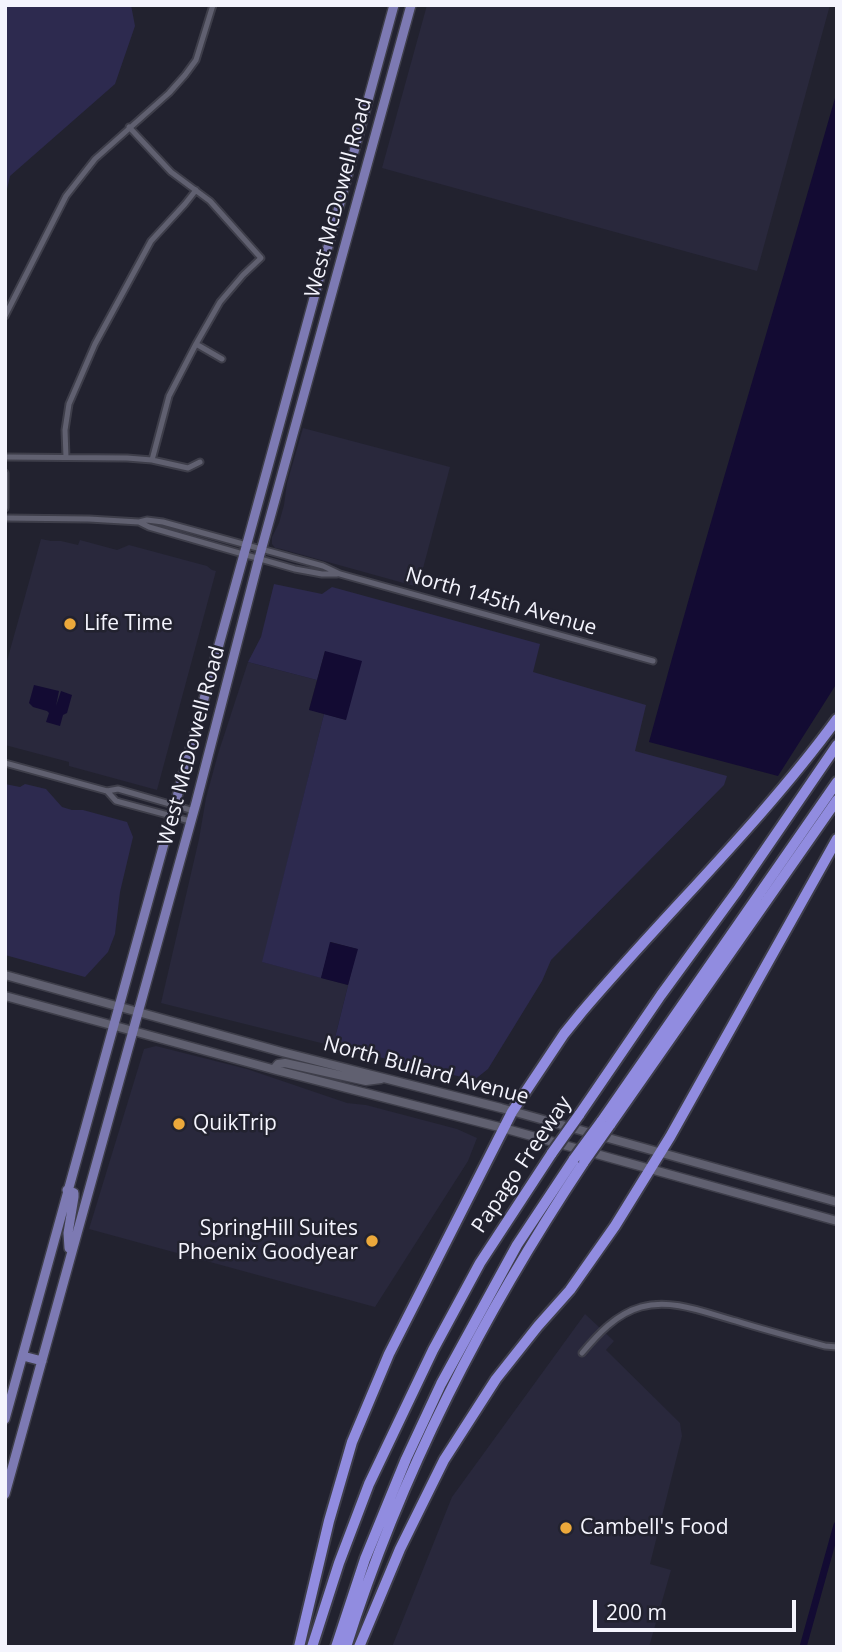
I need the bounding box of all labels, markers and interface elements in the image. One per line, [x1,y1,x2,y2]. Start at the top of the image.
street label: West McDowell Road [300,96,378,300]
street label: North 145th Avenue [402,563,600,641]
place label: Life Time [84,611,173,637]
marker: Life Time [62,616,78,632]
street label: West McDowell Road [153,644,231,848]
street label: North Bullard Avenue [321,1031,531,1111]
street label: Papago Freeway [467,1092,577,1238]
place label: QuikTrip [193,1111,277,1137]
marker: QuikTrip [171,1116,187,1132]
place label: SpringHill Suites Phoenix Goodyear [177,1216,358,1266]
marker: SpringHill Suites Phoenix Goodyear [364,1233,380,1249]
place label: Cambell's Food [580,1515,729,1541]
marker: Cambell's Food [558,1520,574,1536]
scale bar [597,1586,800,1630]
text: 200 m [606,1598,667,1626]

